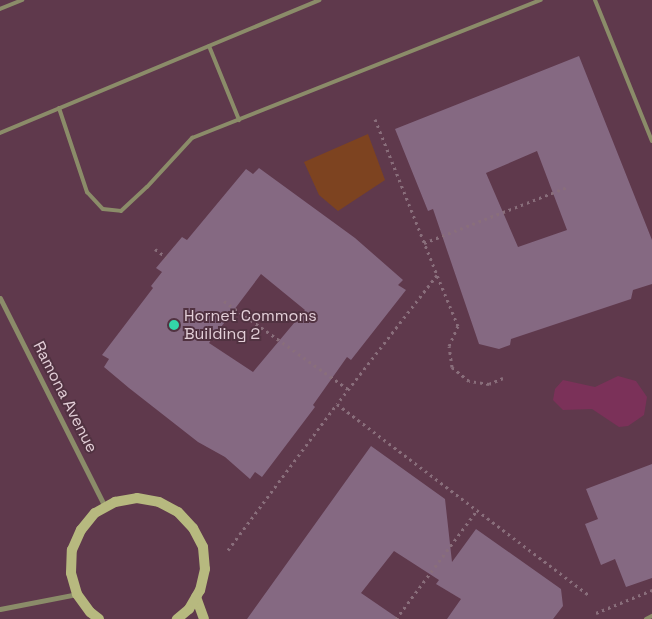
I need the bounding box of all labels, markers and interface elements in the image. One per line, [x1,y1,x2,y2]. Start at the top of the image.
place label: Hornet Commons Building 2 [184,306,317,344]
marker: Hornet Commons Building 2 [168,319,180,331]
street label: Ramona Avenue [29,338,101,456]

